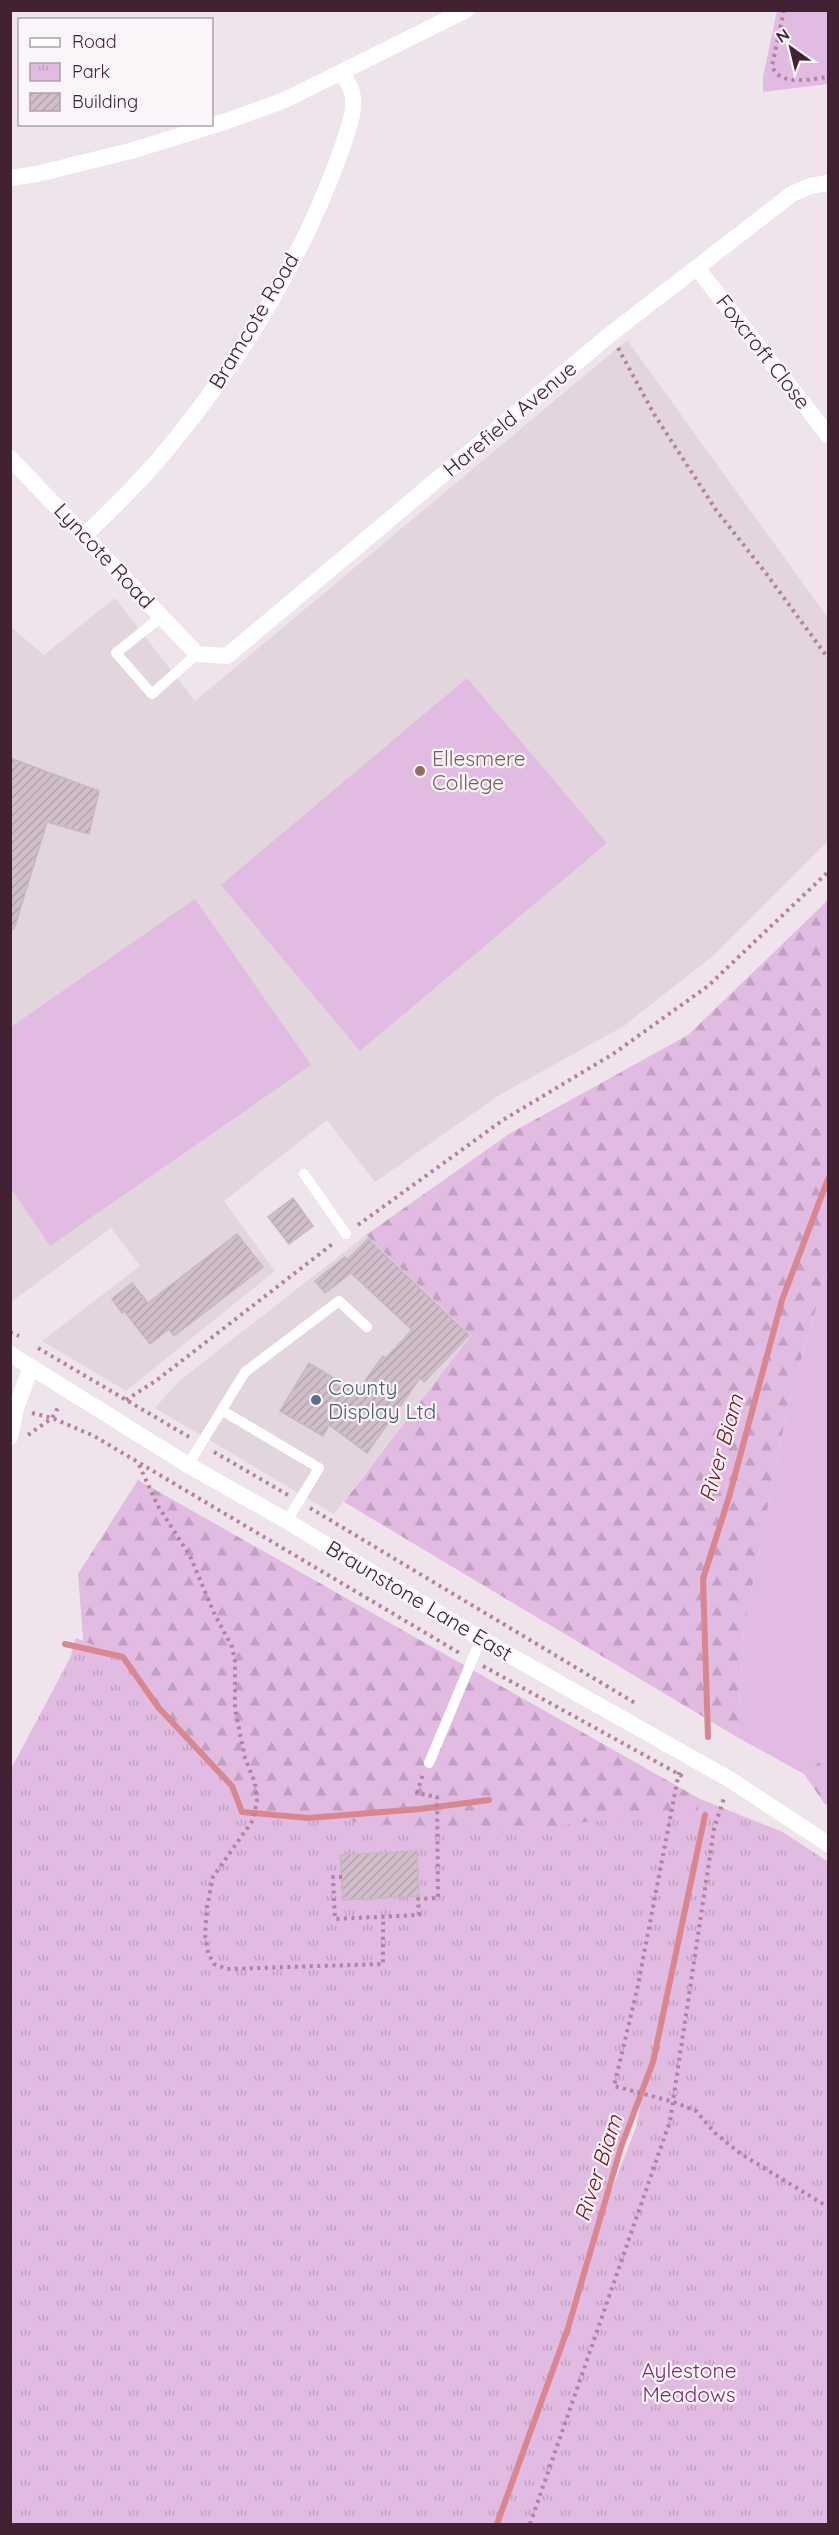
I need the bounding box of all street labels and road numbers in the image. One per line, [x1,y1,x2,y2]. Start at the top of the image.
street label: Bramcote Road [202,248,304,393]
street label: Foxcroft Close [711,289,817,414]
street label: Harefield Avenue [437,355,581,482]
street label: Lyncote Road [49,497,160,614]
street label: Braunstone Lane East [322,1534,517,1666]

